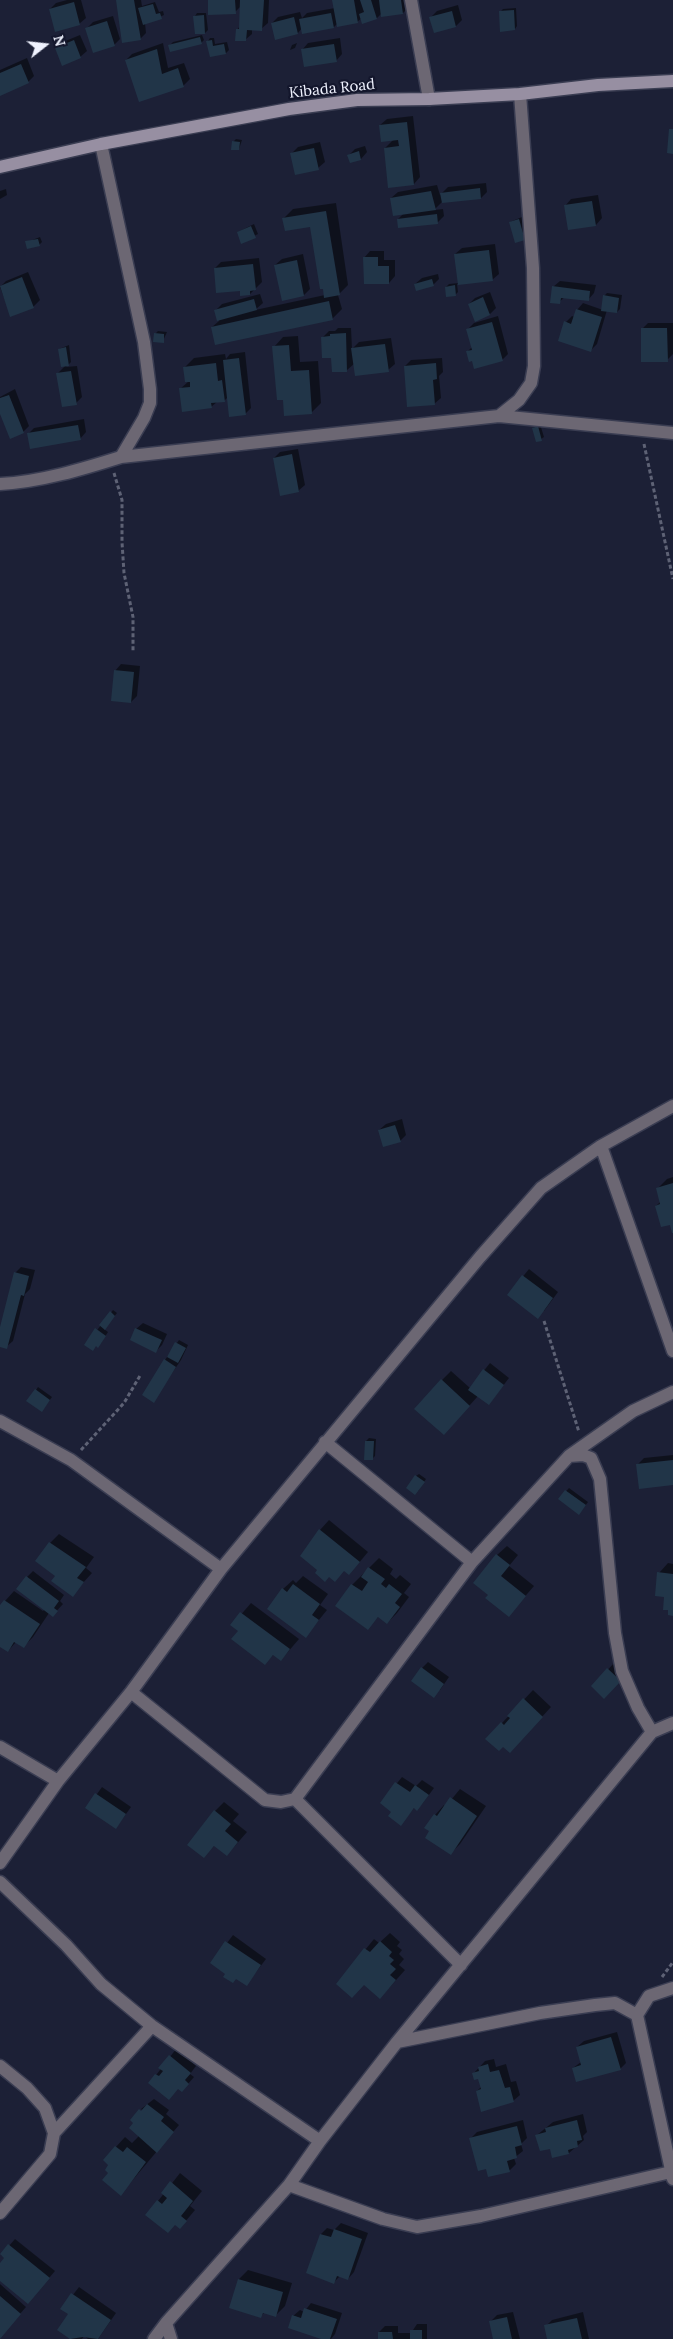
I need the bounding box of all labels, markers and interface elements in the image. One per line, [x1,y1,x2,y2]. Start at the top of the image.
north arrow [20,20,70,70]
text: N [49,33,70,49]
street label: Kibada Road [288,76,376,102]

